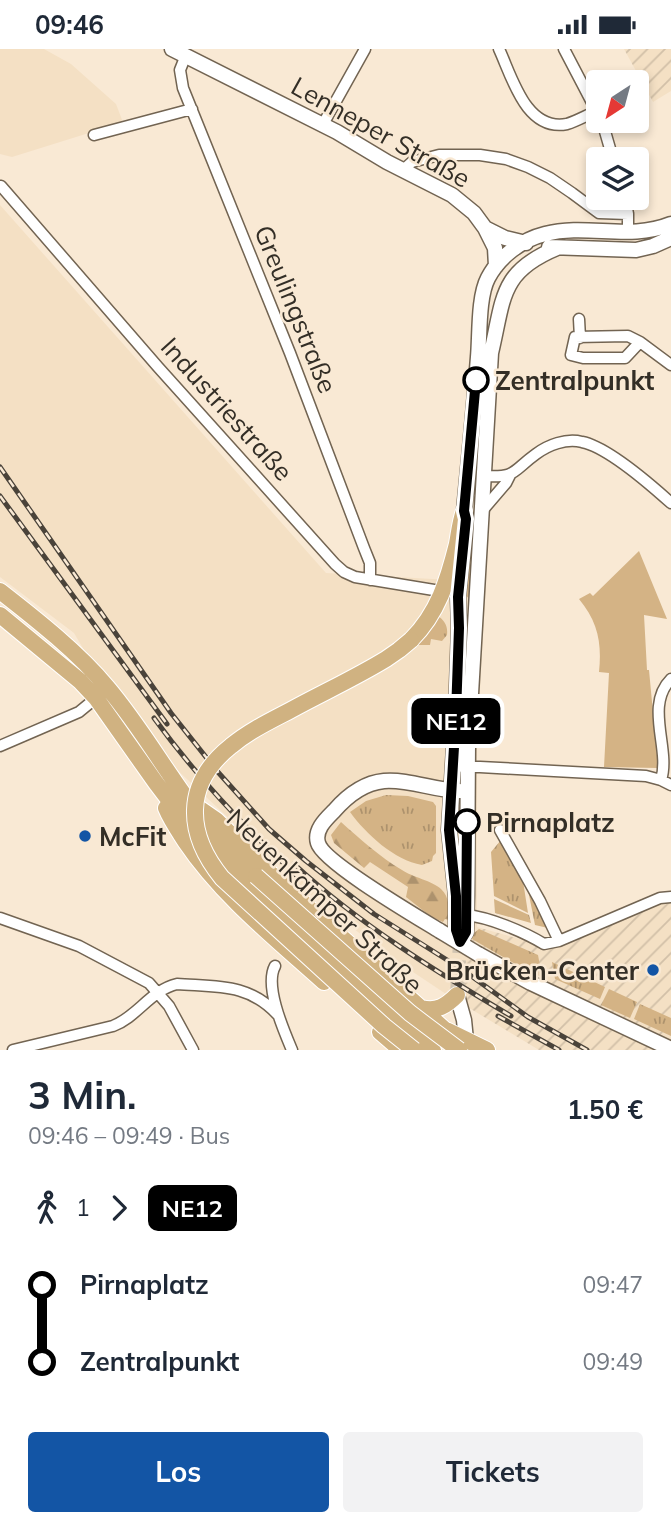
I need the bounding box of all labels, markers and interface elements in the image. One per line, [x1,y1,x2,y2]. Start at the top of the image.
text: 09:46 [35,8,104,41]
street label: Lenneper Straße [286,69,476,195]
north arrow [586,70,649,133]
map controls [586,70,649,210]
button: layers [586,147,649,210]
street label: Greulingstraße [247,220,345,398]
street label: Industriestraße [154,330,300,488]
place label: Zentralpunkt [495,364,654,397]
marker: Zentralpunkt [463,367,489,393]
line badge: NE12 [407,698,505,744]
text: NE12 [425,706,487,736]
street label: Neuenkamper Straße [220,801,430,1001]
place label: Pirnaplatz [486,806,615,839]
marker: Pirnaplatz [454,809,480,835]
place label: McFit [99,820,166,853]
marker: McFit [77,828,93,844]
place label: Brücken-Center [446,954,640,987]
marker: Brücken-Center [645,962,661,978]
text: 3 Min. [28,1071,137,1119]
text: 1.50 € [567,1093,643,1126]
text: 09:46 – 09:49 · Bus [28,1121,230,1150]
icon: walk [28,1189,66,1227]
icon: forward [100,1189,138,1227]
text: 1 [76,1193,90,1222]
text: NE12 [162,1193,223,1223]
text: Pirnaplatz [80,1268,209,1301]
text: 09:47 [583,1270,643,1299]
text: Zentralpunkt [80,1345,239,1378]
text: 09:49 [583,1347,643,1376]
button: Los [28,1432,329,1512]
button: Tickets [343,1432,643,1512]

